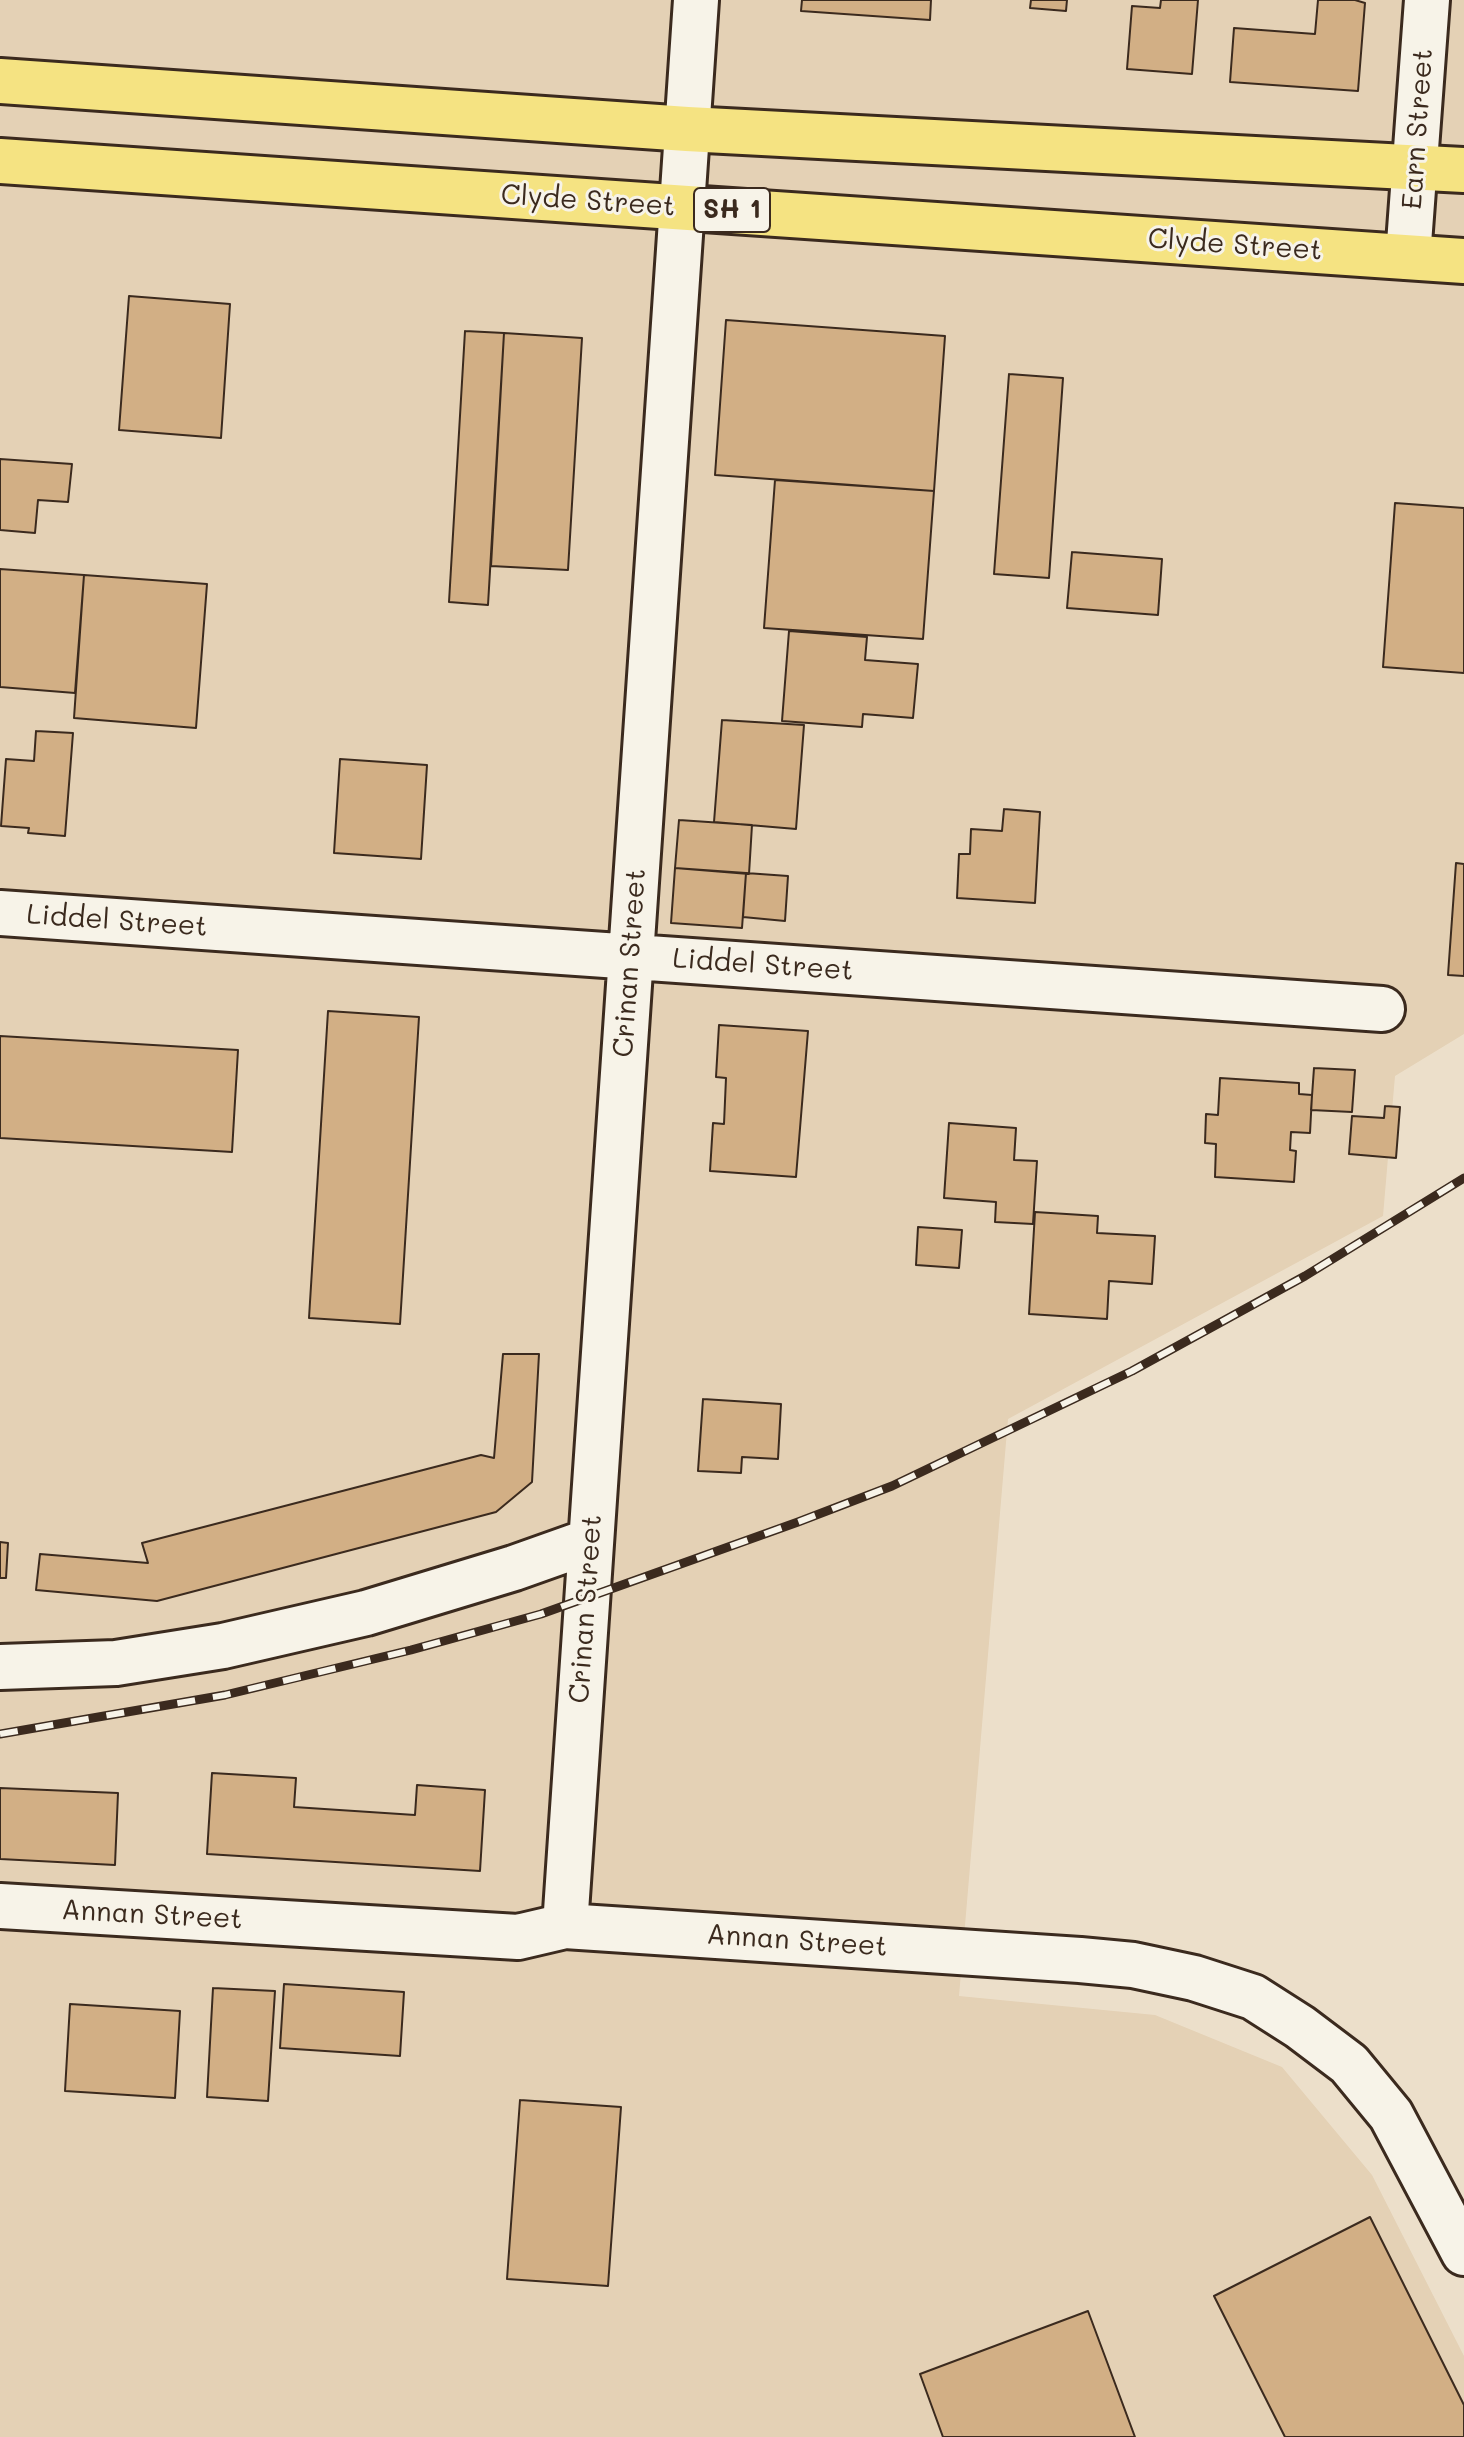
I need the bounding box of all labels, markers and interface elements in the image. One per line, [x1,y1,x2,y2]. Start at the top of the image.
street label: Earn Street [1396,47,1440,211]
street label: Clyde Street [500,178,676,224]
road number: SH 1 [694,188,770,232]
street label: Clyde Street [1147,222,1323,268]
street label: Crinan Street [607,867,653,1059]
street label: Liddel Street [25,898,209,944]
street label: Liddel Street [671,942,855,988]
street label: Crinan Street [563,1513,609,1705]
street label: Annan Street [61,1893,243,1937]
street label: Annan Street [705,1918,889,1964]

